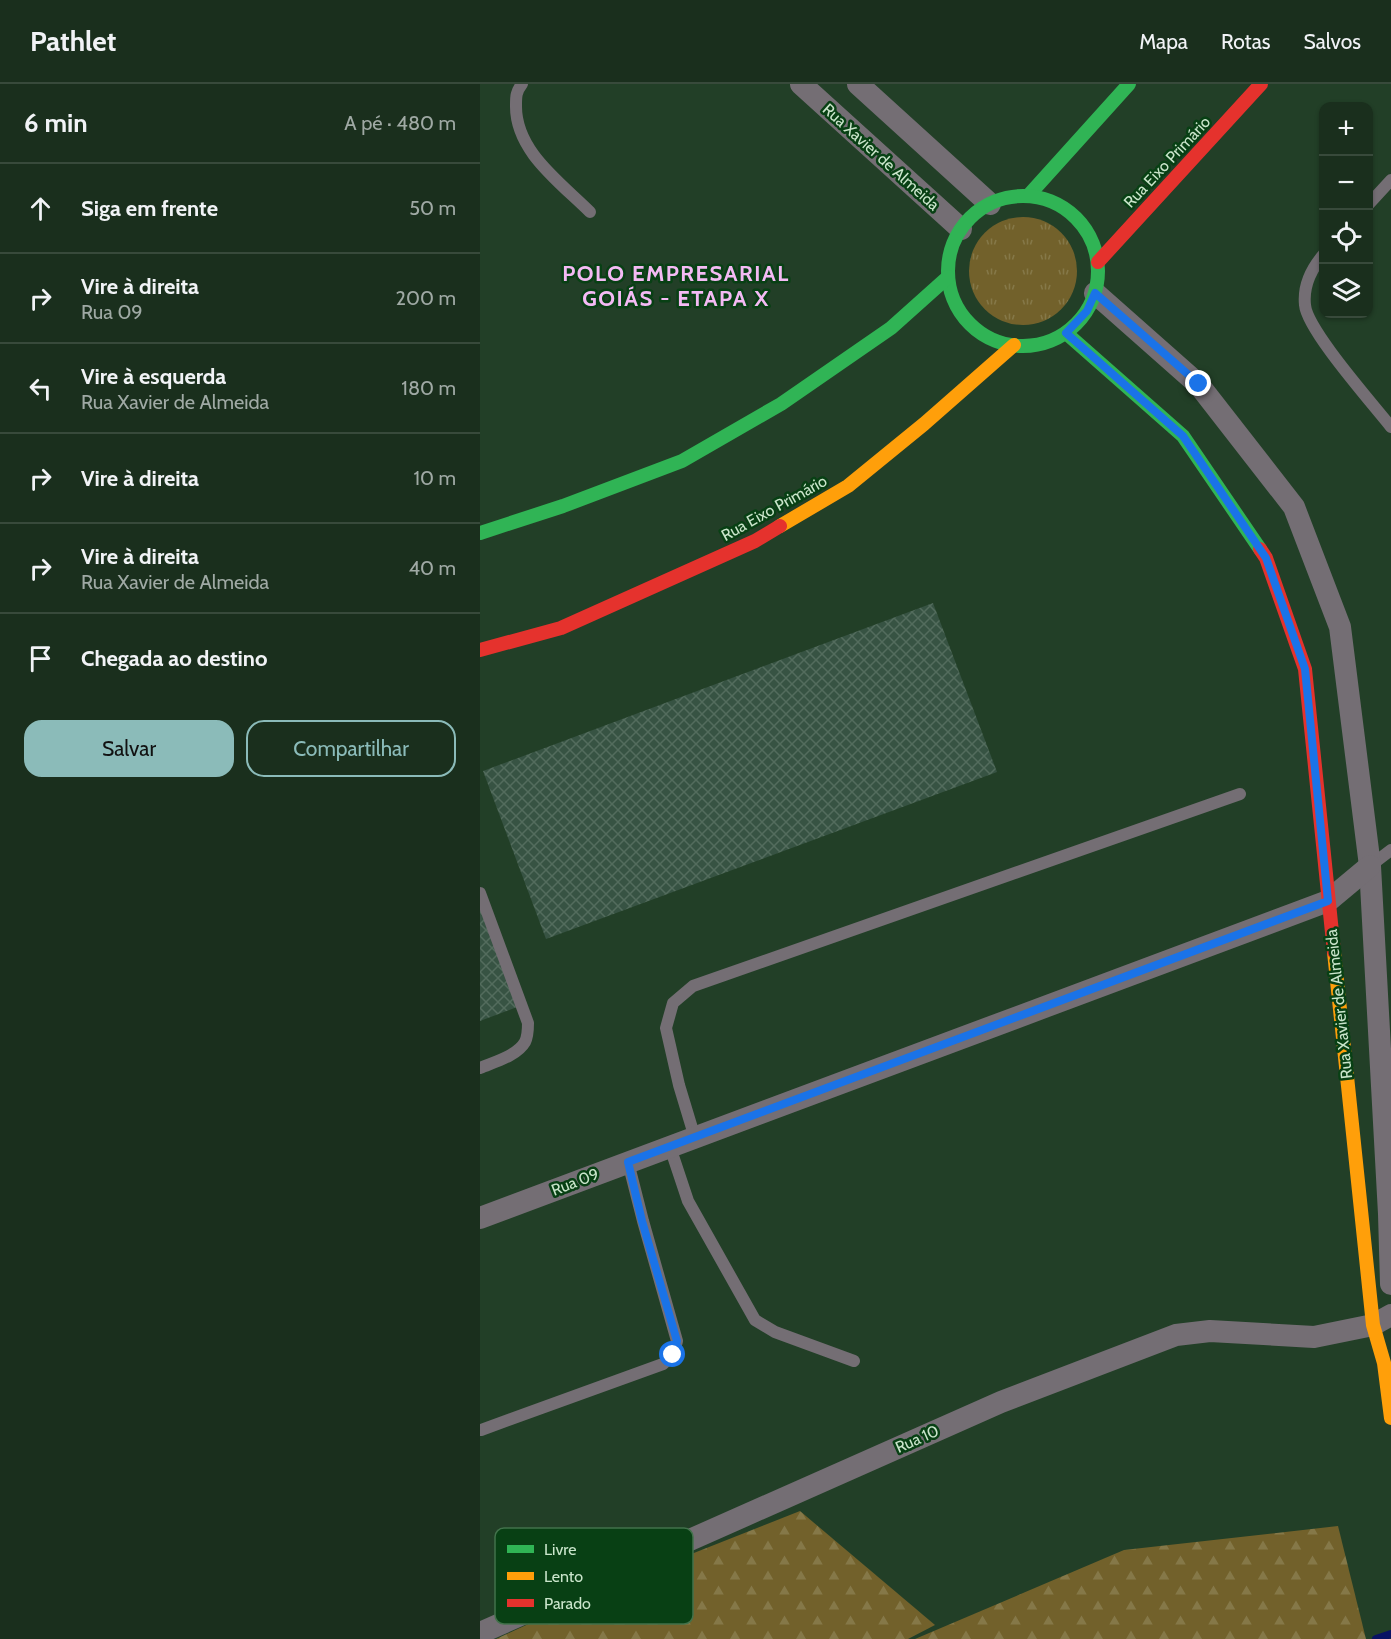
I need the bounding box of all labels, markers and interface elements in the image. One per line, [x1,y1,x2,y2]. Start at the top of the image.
text: Pathlet [30,24,116,58]
text: Mapa [1139,29,1188,54]
text: Rotas [1221,29,1270,54]
text: Salvos [1303,29,1361,54]
street label: Rua Xavier de Almeida [819,100,944,215]
map controls [1319,102,1373,318]
button: + [1319,102,1373,156]
text: 6 min [24,107,88,139]
text: A pé · 480 m [344,111,456,135]
street label: Rua Eixo Primário [1120,112,1214,212]
button: − [1319,156,1373,210]
icon: ahead [24,192,57,225]
text: Siga em frente [81,195,218,222]
text: 50 m [409,196,456,220]
button: locate [1319,210,1373,264]
district label: POLO EMPRESARIAL GOIÁS - ETAPA X [562,260,790,312]
button: layers [1319,264,1373,318]
text: Vire à direita [81,273,199,300]
icon: right [24,282,57,315]
text: 200 m [396,286,456,310]
text: Rua 09 [81,300,143,324]
text: Vire à esquerda [81,363,226,390]
route end [1185,370,1211,396]
icon: left [24,372,57,405]
text: 180 m [401,376,456,400]
text: Rua Xavier de Almeida [81,390,269,414]
icon: right [24,462,57,495]
text: Vire à direita [81,465,199,492]
text: 10 m [413,466,456,490]
street label: Rua Eixo Primário [718,471,830,545]
text: Vire à direita [81,543,199,570]
icon: right [24,552,57,585]
text: 40 m [408,556,456,580]
text: Rua Xavier de Almeida [81,570,269,594]
icon: arrive [24,642,57,675]
text: Chegada ao destino [81,645,267,672]
button: Salvar [24,720,234,777]
button: Compartilhar [246,720,456,777]
street label: Rua Xavier de Almeida [1322,928,1356,1080]
street label: Rua 09 [549,1164,601,1200]
route start [659,1341,685,1367]
street label: Rua 10 [892,1421,942,1457]
legend [495,1528,693,1624]
text: Livre [544,1540,576,1559]
text: Lento [544,1567,583,1586]
text: Parado [544,1594,591,1613]

